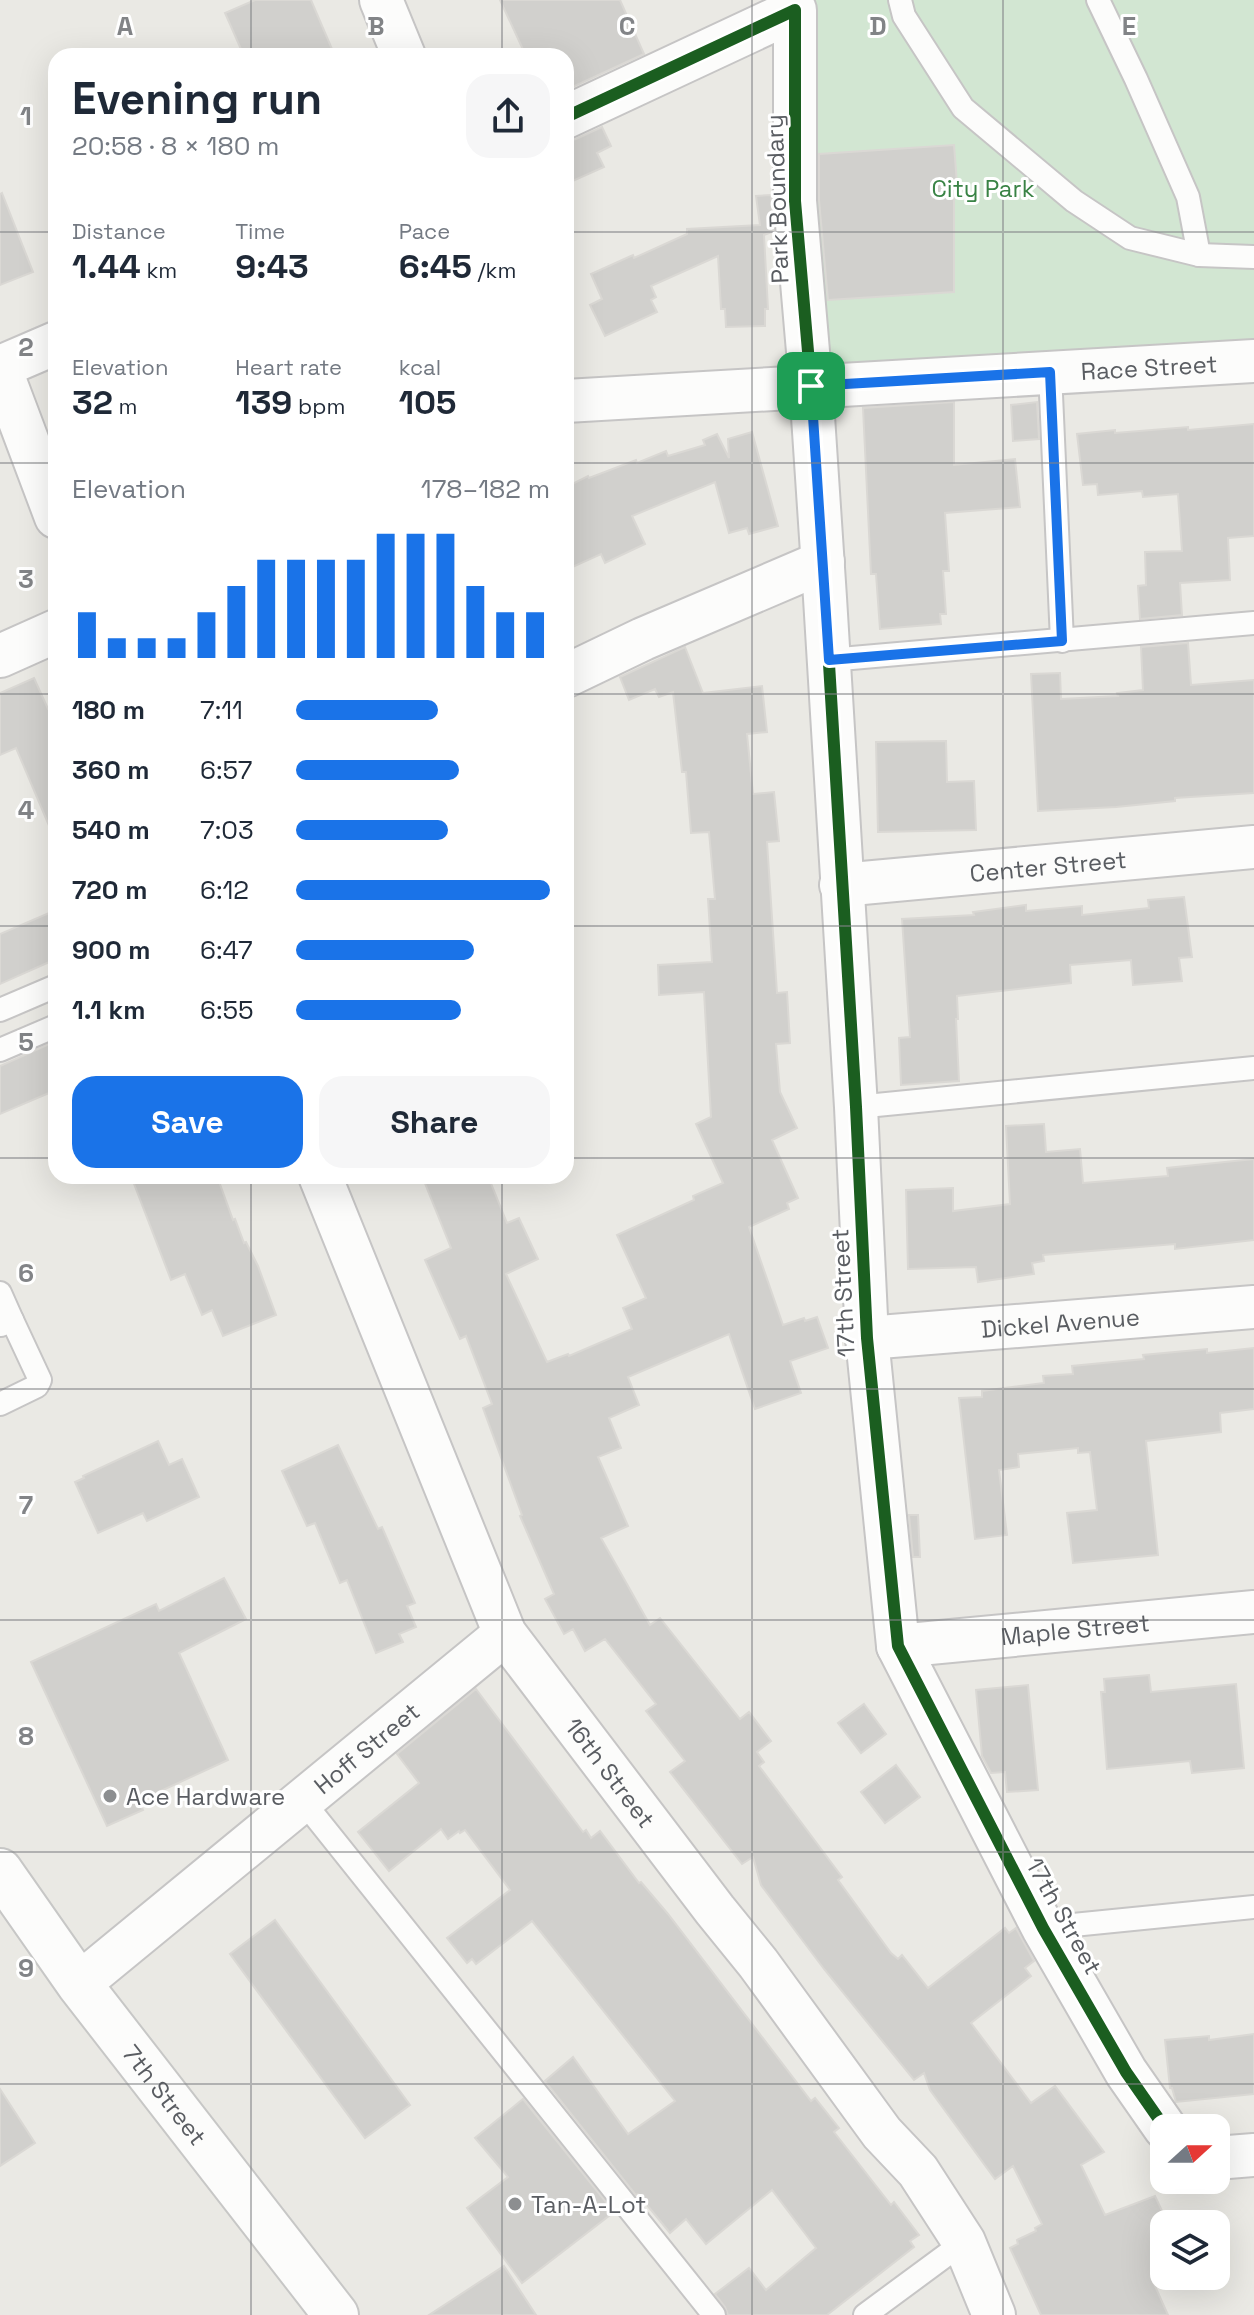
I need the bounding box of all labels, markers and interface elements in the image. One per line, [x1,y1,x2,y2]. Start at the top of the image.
text: A [117,9,134,43]
text: B [367,9,385,43]
text: C [619,9,635,43]
text: D [869,9,887,43]
text: E [1122,9,1136,43]
text: Evening run [72,71,322,127]
button: share [466,74,550,158]
text: 1 [20,99,32,133]
street label: Park Boundary [759,114,795,284]
text: 20:58 · 8 × 180 m [72,129,279,163]
park label: City Park [931,173,1035,204]
text: Distance [72,217,166,245]
text: Time [235,217,285,245]
text: Pace [399,217,450,245]
text: 1.44 [72,245,141,288]
text: 9:43 [235,245,309,288]
text: 6:45 [399,245,472,288]
text: km [141,256,177,284]
text: /km [472,256,516,284]
text: 2 [18,330,34,364]
street label: Race Street [1080,348,1218,387]
pin [777,352,845,420]
text: Elevation [72,353,168,381]
text: Heart rate [235,353,342,381]
text: kcal [399,353,441,381]
icon: arrive [789,364,833,408]
text: 32 [72,381,113,424]
text: 139 [235,381,292,424]
text: 105 [399,381,456,424]
text: m [113,392,137,420]
text: bpm [292,392,345,420]
text: Elevation [72,472,186,506]
text: 178–182 m [421,472,550,506]
text: 3 [18,562,34,596]
text: 180 m [72,693,145,727]
text: 7:11 [200,693,243,727]
text: 360 m [72,753,150,787]
text: 6:57 [200,753,252,787]
text: 4 [18,793,34,827]
text: 540 m [72,813,150,847]
text: 7:03 [200,813,254,847]
street label: Center Street [968,843,1128,889]
text: 720 m [72,873,147,907]
text: 6:12 [200,873,249,907]
text: 900 m [72,933,151,967]
text: 6:47 [200,933,253,967]
text: 1.1 km [72,993,145,1027]
text: 6:55 [200,993,254,1027]
text: 5 [18,1025,34,1059]
button: Save [72,1076,303,1168]
button: Share [319,1076,550,1168]
street label: 17th Street [824,1228,862,1358]
text: 6 [18,1256,34,1290]
street label: Dickel Avenue [980,1301,1141,1344]
text: 7 [19,1488,33,1522]
street label: Maple Street [999,1607,1151,1652]
street label: Hoff Street [307,1695,426,1800]
street label: 16th Street [559,1711,662,1834]
text: 8 [18,1719,34,1753]
place label: Ace Hardware [126,1781,285,1812]
marker: Ace Hardware [101,1787,119,1805]
street label: 17th Street [1019,1852,1109,1980]
text: 9 [18,1951,34,1985]
street label: 7th Street [116,2038,214,2151]
north arrow [1150,2114,1230,2194]
map controls [1150,2114,1230,2290]
place label: Tan-A-Lot [531,2189,646,2220]
marker: Tan-A-Lot [506,2195,524,2213]
button: layers [1150,2210,1230,2290]

